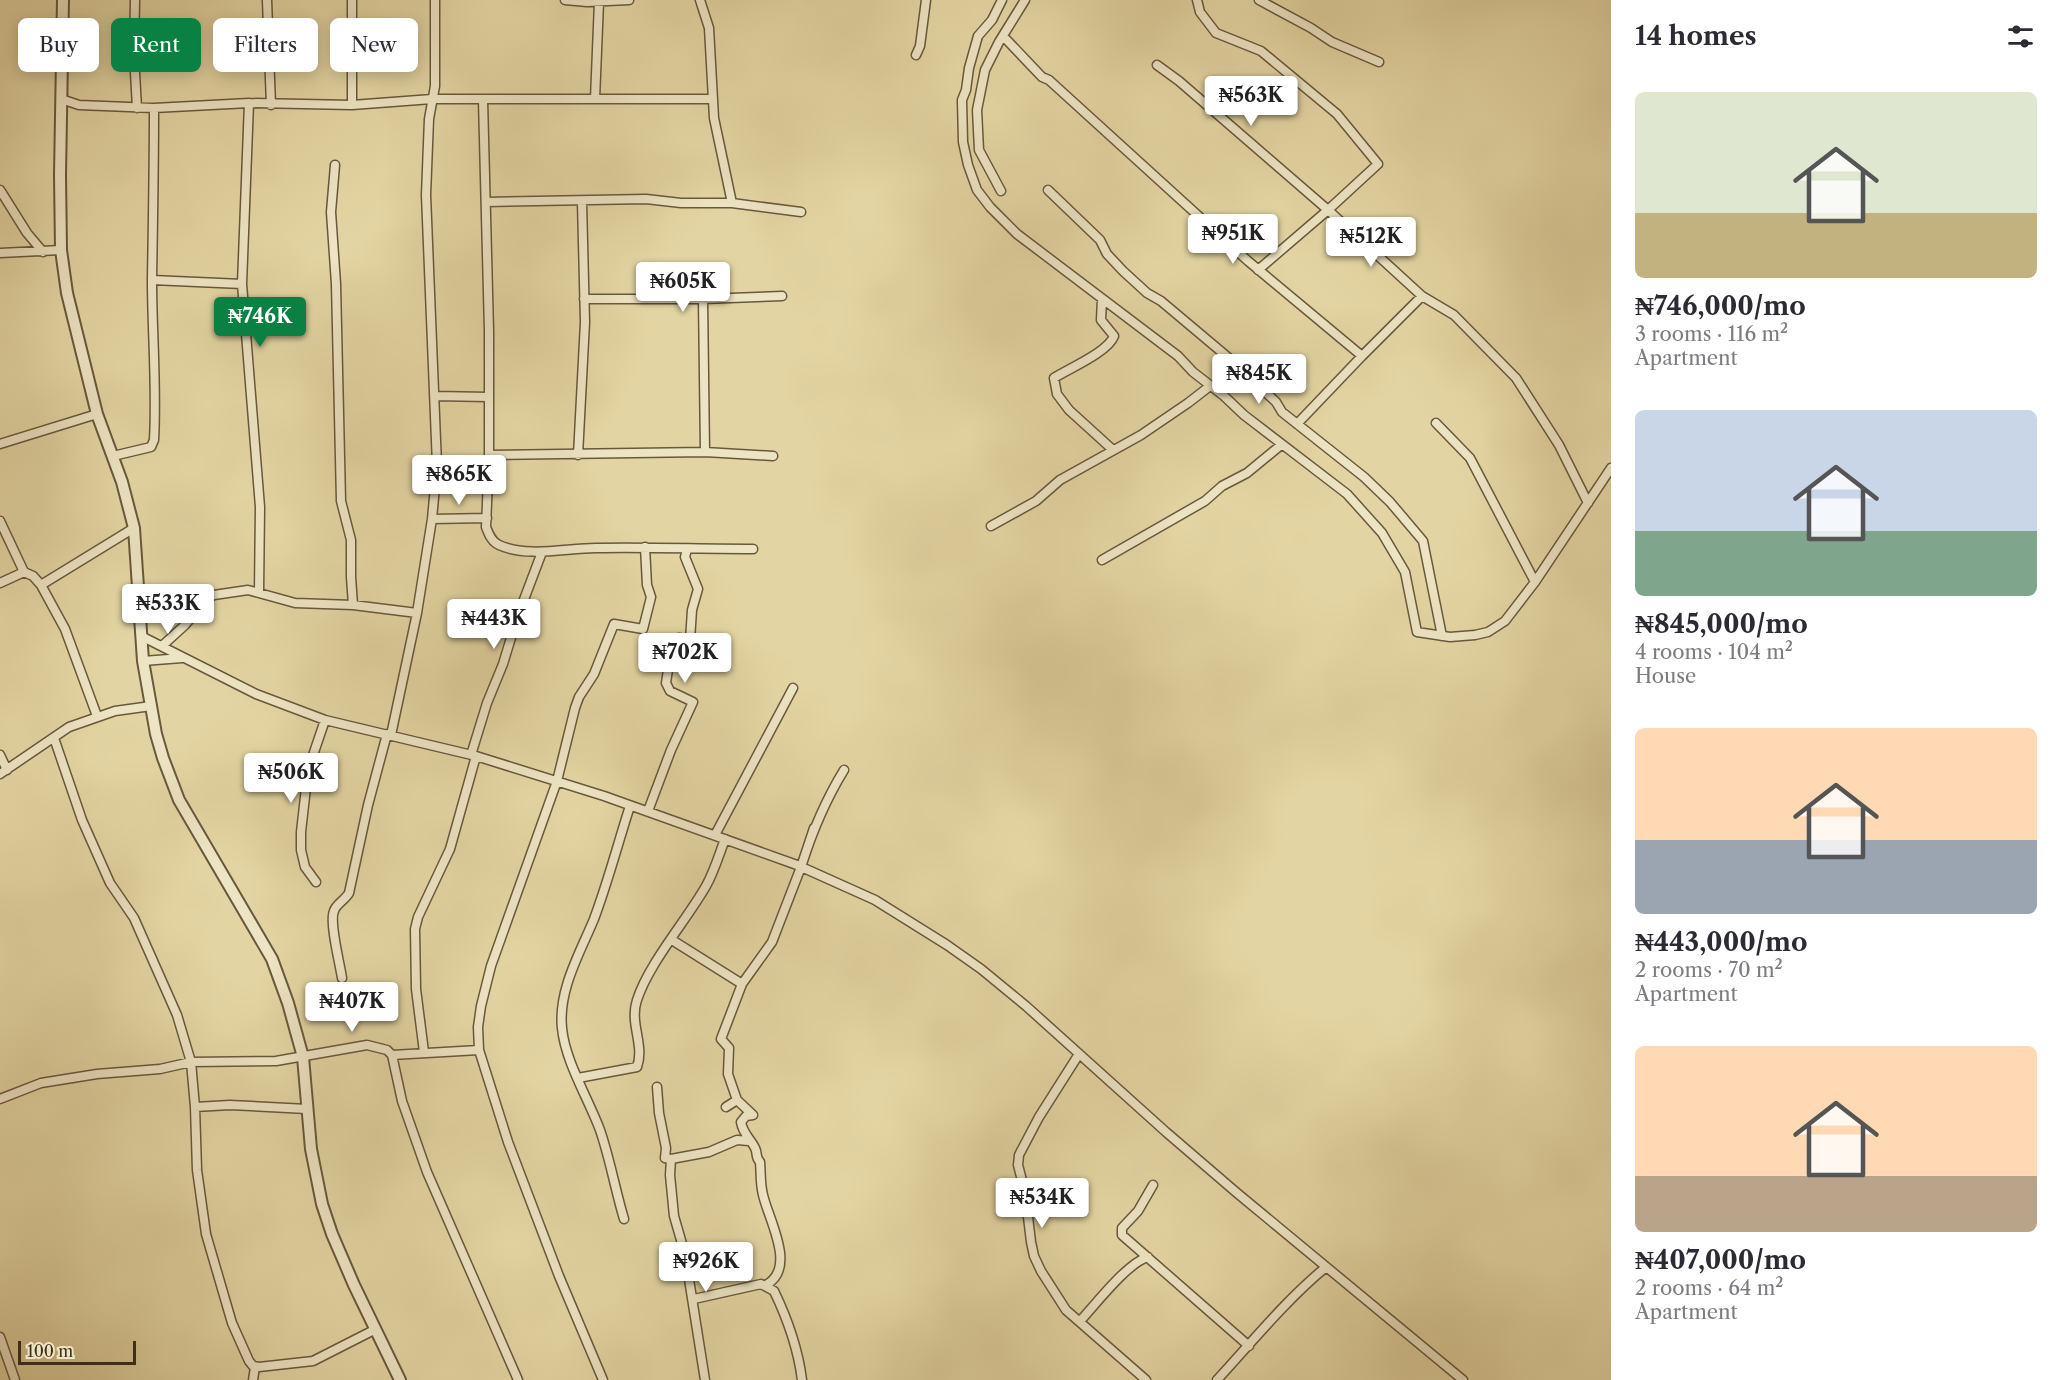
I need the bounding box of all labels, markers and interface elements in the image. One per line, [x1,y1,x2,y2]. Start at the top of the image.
chip: Buy [18,18,99,72]
chip: Rent [111,18,201,72]
chip: Filters [213,18,318,72]
chip: New [330,18,418,72]
text: 14 homes [1635,20,1757,52]
icon: filters [2004,20,2037,53]
pin: ₦563K [1209,76,1293,127]
text: ₦563K [1219,83,1283,107]
icon: home [1782,131,1890,239]
pin: ₦951K [1191,214,1275,265]
pin: ₦512K [1329,217,1413,268]
text: ₦951K [1202,221,1264,245]
text: ₦512K [1340,224,1402,248]
pin: ₦605K [641,262,725,313]
text: ₦605K [650,269,716,293]
text: ₦746,000/mo [1635,290,1806,322]
pin: ₦746K [218,297,302,348]
text: ₦746K [228,304,292,328]
text: 3 rooms · 116 m² [1635,322,1788,346]
text: Apartment [1635,346,1738,370]
pin: ₦845K [1217,354,1301,405]
text: ₦845K [1226,361,1292,385]
icon: home [1782,449,1890,557]
pin: ₦865K [417,455,501,506]
text: ₦865K [426,462,492,486]
pin: ₦533K [126,584,210,635]
text: ₦533K [136,591,200,615]
pin: ₦443K [452,599,536,650]
text: ₦443K [461,606,527,630]
text: ₦845,000/mo [1635,608,1808,640]
pin: ₦702K [643,633,727,684]
text: ₦702K [652,640,718,664]
text: 4 rooms · 104 m² [1635,640,1793,664]
text: House [1635,664,1696,688]
pin: ₦506K [249,753,333,804]
text: ₦506K [258,760,324,784]
icon: home [1782,767,1890,875]
text: ₦443,000/mo [1635,926,1808,958]
text: 2 rooms · 70 m² [1635,958,1783,982]
pin: ₦407K [310,982,394,1033]
text: Apartment [1635,982,1738,1006]
text: ₦407K [319,989,385,1013]
icon: home [1782,1085,1890,1193]
pin: ₦534K [1000,1178,1084,1229]
text: ₦534K [1010,1185,1074,1209]
pin: ₦926K [664,1242,748,1293]
text: ₦407,000/mo [1635,1244,1806,1276]
text: ₦926K [673,1249,739,1273]
text: 2 rooms · 64 m² [1635,1276,1784,1300]
text: Apartment [1635,1300,1738,1324]
scale bar [18,1338,136,1366]
text: 100 m [27,1341,73,1361]

